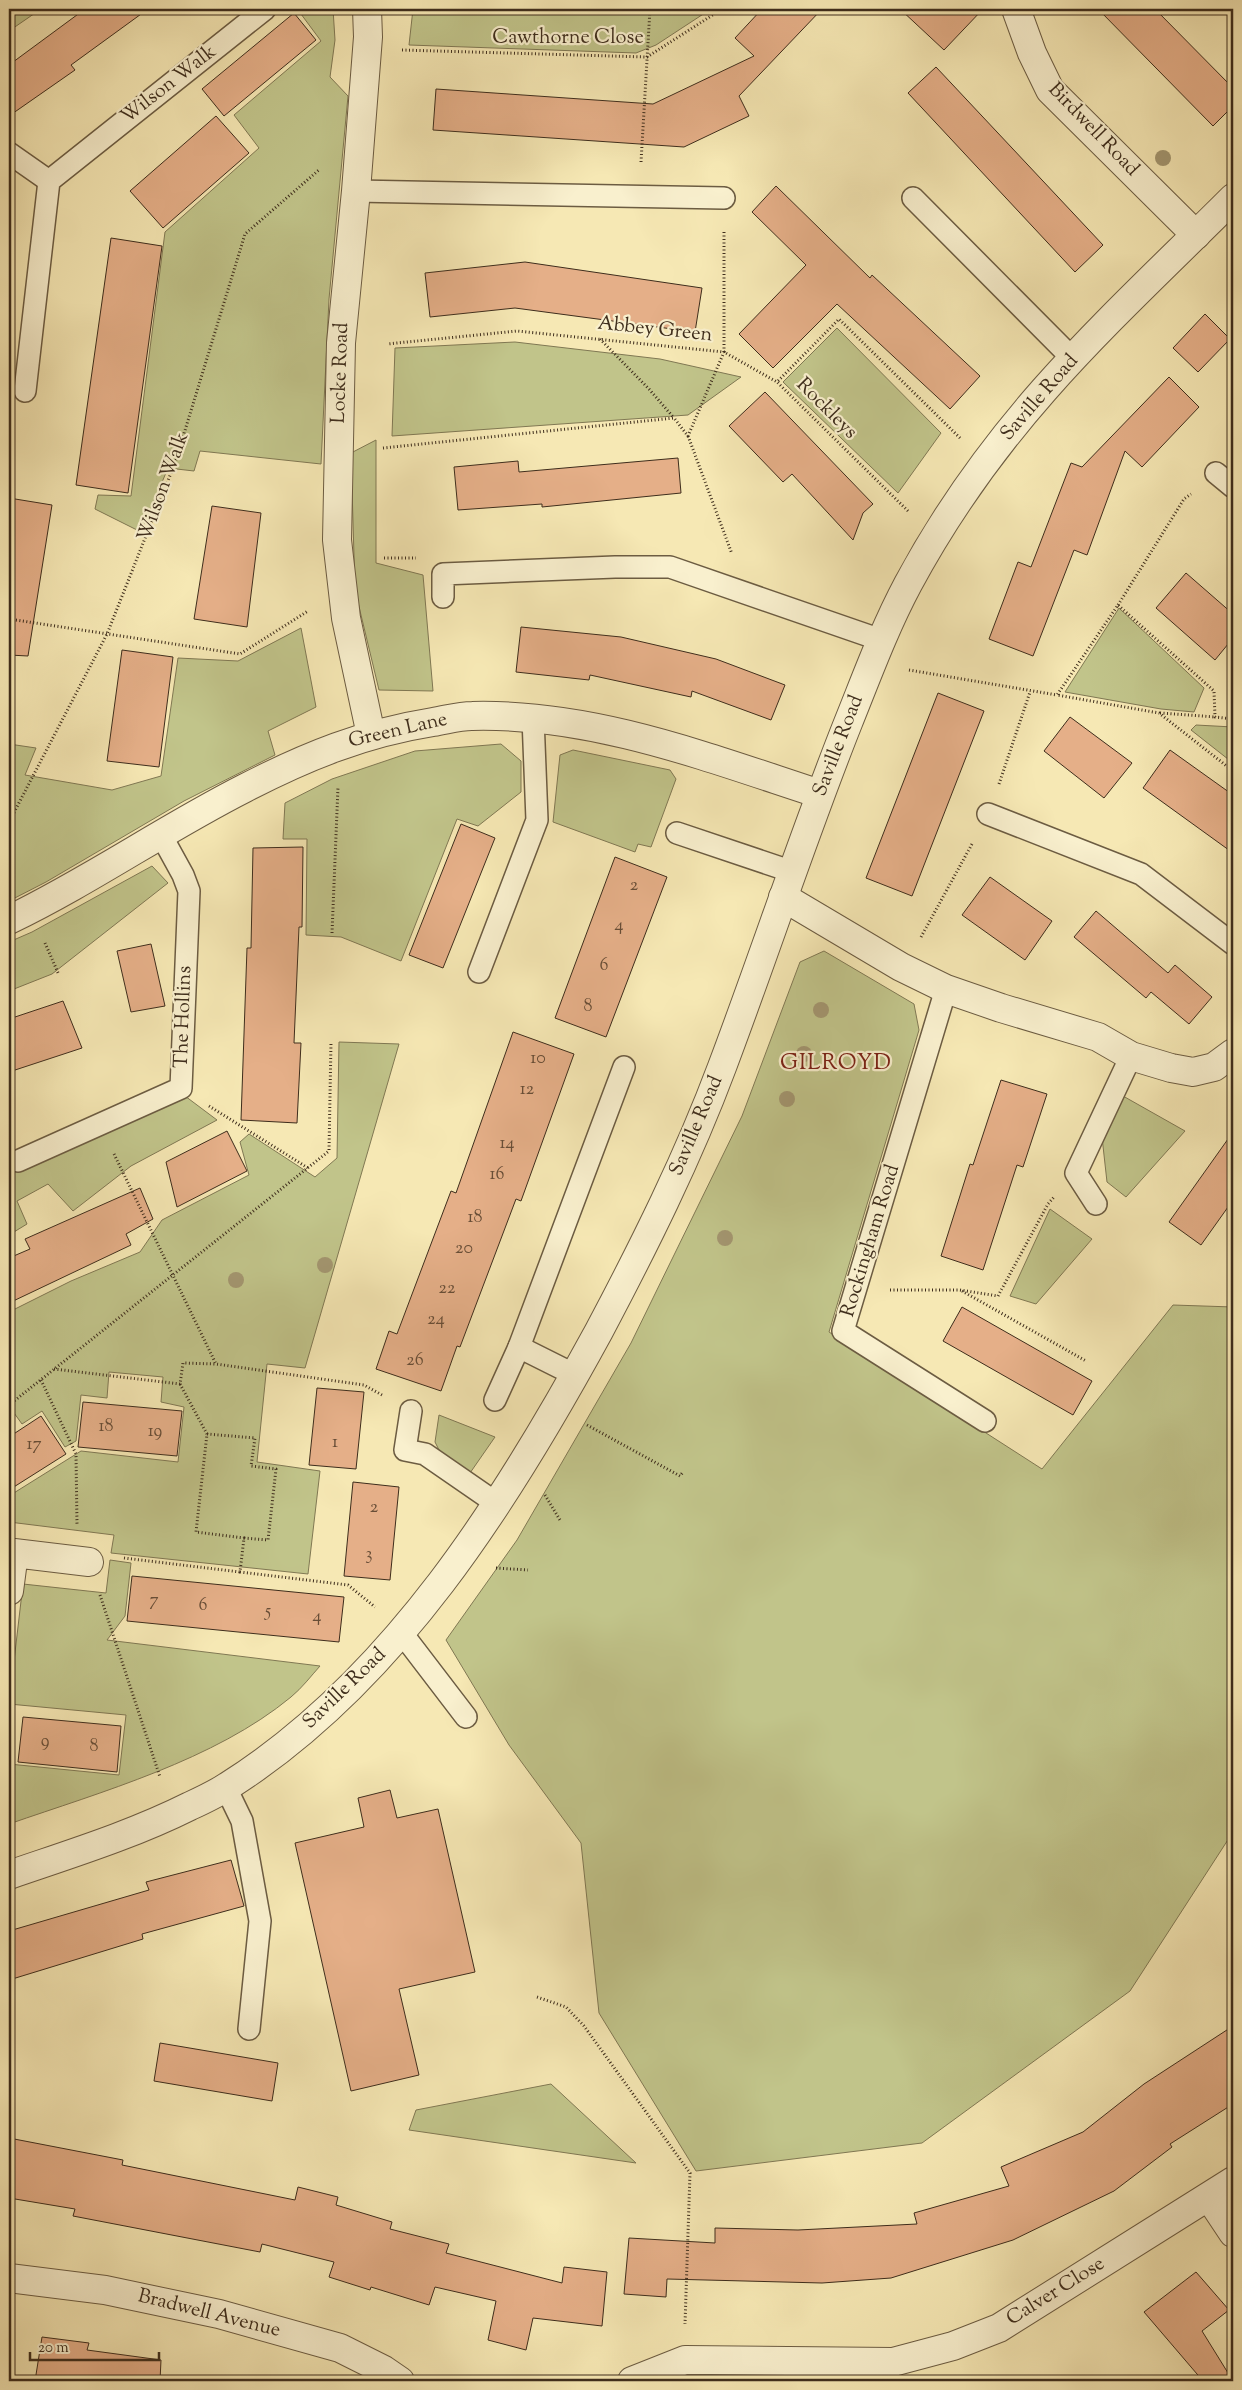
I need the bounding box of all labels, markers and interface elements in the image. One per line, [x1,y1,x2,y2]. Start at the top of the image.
street label: Cawthorne Close [492,24,644,53]
street label: Wilson Walk [115,38,223,132]
street label: Birdwell Road [1041,76,1145,184]
street label: Abbey Green [596,310,714,350]
street label: Locke Road [325,322,357,424]
street label: Saville Road [994,348,1086,448]
street label: Rockleys [789,372,863,446]
street label: Wilson Walk [131,428,197,546]
street label: Saville Road [806,691,872,801]
street label: Green Lane [346,706,450,756]
house number: 2 [630,873,639,899]
house number: 4 [614,913,624,939]
house number: 6 [600,953,609,979]
street label: The Hollins [168,965,200,1069]
house number: 8 [584,994,593,1020]
house number: 10 [530,1046,546,1072]
district label: GILROYD [780,1048,892,1080]
street label: Saville Road [663,1071,731,1181]
house number: 12 [520,1077,535,1103]
house number: 14 [499,1131,515,1157]
street label: Rockingham Road [834,1161,908,1321]
house number: 16 [489,1162,505,1188]
house number: 18 [467,1205,483,1231]
house number: 20 [455,1236,473,1262]
house number: 22 [439,1276,456,1302]
house number: 24 [427,1307,445,1333]
house number: 26 [406,1348,424,1374]
house number: 18 [98,1414,114,1440]
house number: 19 [148,1419,163,1445]
house number: 1 [332,1430,338,1456]
house number: 17 [26,1432,42,1458]
house number: 2 [370,1495,379,1521]
house number: 3 [365,1542,373,1568]
house number: 7 [149,1588,159,1614]
house number: 6 [199,1593,208,1619]
house number: 5 [264,1599,271,1625]
house number: 4 [312,1604,322,1630]
street label: Saville Road [297,1642,393,1736]
house number: 9 [41,1729,50,1755]
house number: 8 [90,1734,99,1760]
street label: Calver Close [1001,2250,1111,2334]
street label: Bradwell Avenue [135,2282,283,2346]
scale bar [30,2330,159,2362]
text: 20 m [38,2338,69,2359]

